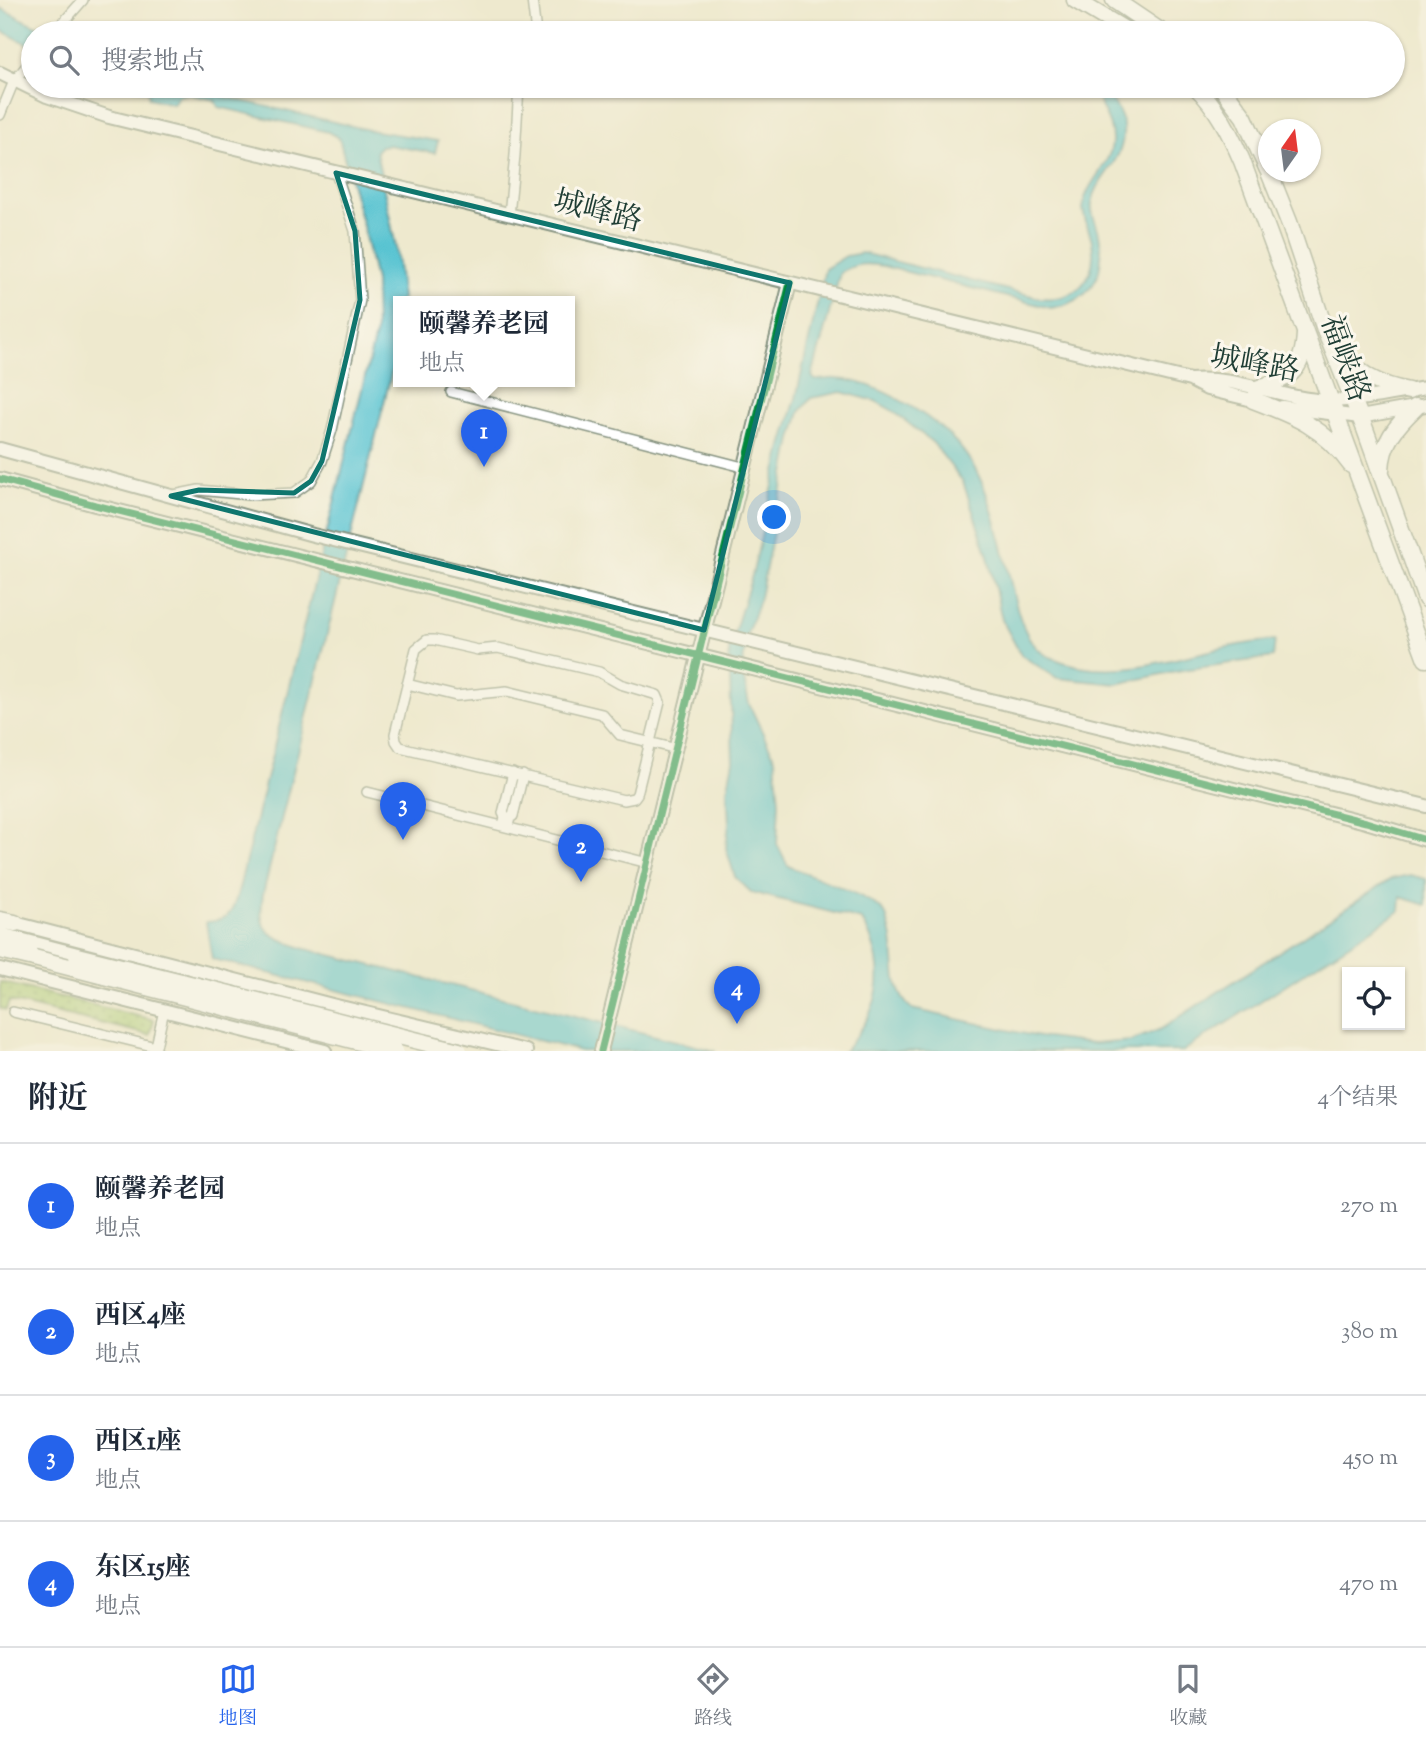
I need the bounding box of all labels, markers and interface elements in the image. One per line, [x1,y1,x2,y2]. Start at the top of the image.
search box [21,21,1405,98]
icon: search [45,41,83,79]
text: 搜索地点 [101,44,205,81]
north arrow [1258,119,1321,182]
street label: 城峰路 [549,181,646,244]
popup [393,296,575,387]
text: 颐馨养老园 [419,307,549,344]
street label: 福峡路 [1308,309,1379,408]
street label: 城峰路 [1207,336,1303,394]
text: 地点 [419,348,465,381]
pin: 1 [461,409,507,467]
your location [757,500,791,534]
pin: 3 [380,782,426,840]
pin: 2 [558,824,604,882]
pin: 4 [714,966,760,1024]
map controls [1342,967,1405,1030]
button: locate [1342,967,1405,1030]
text: 附近 [28,1078,88,1121]
text: 4个结果 [1317,1082,1398,1115]
text: 颐馨养老园 [95,1172,225,1209]
text: 1 [47,1190,55,1223]
text: 270 m [1340,1190,1398,1223]
text: 地点 [95,1213,141,1246]
text: 西区4座 [95,1298,186,1335]
text: 2 [46,1316,56,1349]
text: 380 m [1341,1316,1398,1349]
text: 地点 [95,1339,141,1372]
text: 西区1座 [95,1424,182,1461]
text: 3 [46,1442,56,1475]
text: 450 m [1342,1442,1398,1475]
text: 地点 [95,1465,141,1498]
text: 东区15座 [95,1550,191,1587]
text: 4 [45,1568,57,1601]
text: 470 m [1339,1568,1398,1601]
text: 地点 [95,1591,141,1624]
tab: 地图 [219,1660,257,1733]
tab: 路线 [694,1660,732,1733]
tab: 收藏 [1169,1660,1207,1733]

